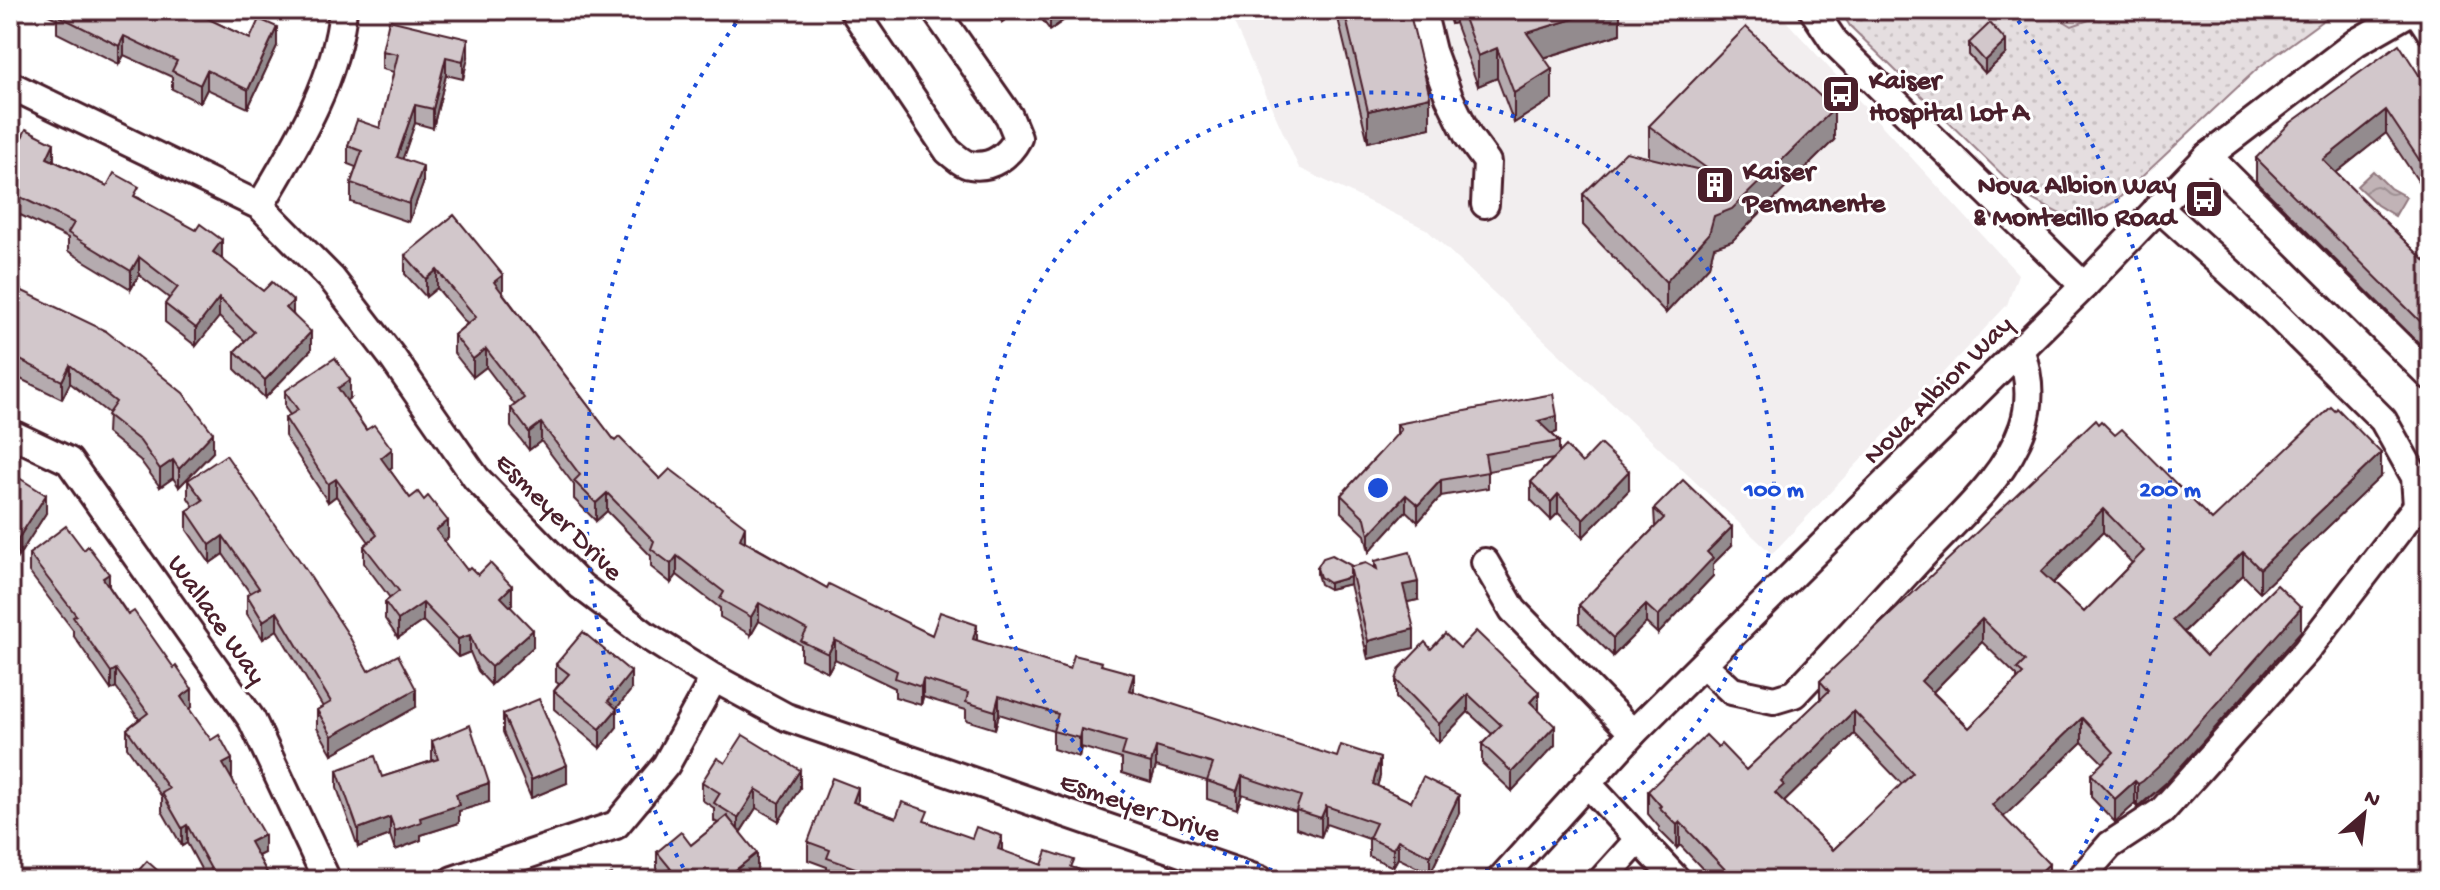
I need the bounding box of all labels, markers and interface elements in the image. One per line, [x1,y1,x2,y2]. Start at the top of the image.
place label: Kaiser Hospital Lot A [1868,66,2031,131]
bus stop icon: Kaiser Hospital Lot A [1820,73,1862,115]
place label: Kaiser Permanente [1741,157,1887,222]
building icon: Kaiser Permanente [1694,164,1736,206]
place label: Nova Albion Way & Montecillo Road [1973,171,2179,236]
bus stop icon: Nova Albion Way & Montecillo Road [2183,178,2225,220]
street label: Nova Albion Way [1857,309,2021,473]
street label: Esmeyer Drive [487,447,629,590]
centre of rings [1364,474,1392,502]
text: 100 m [1743,477,1804,506]
text: 200 m [2139,477,2201,506]
street label: Wallace Way [159,549,272,692]
street label: Esmeyer Drive [1055,766,1225,852]
north arrow [2324,774,2404,854]
text: N [2359,785,2384,815]

